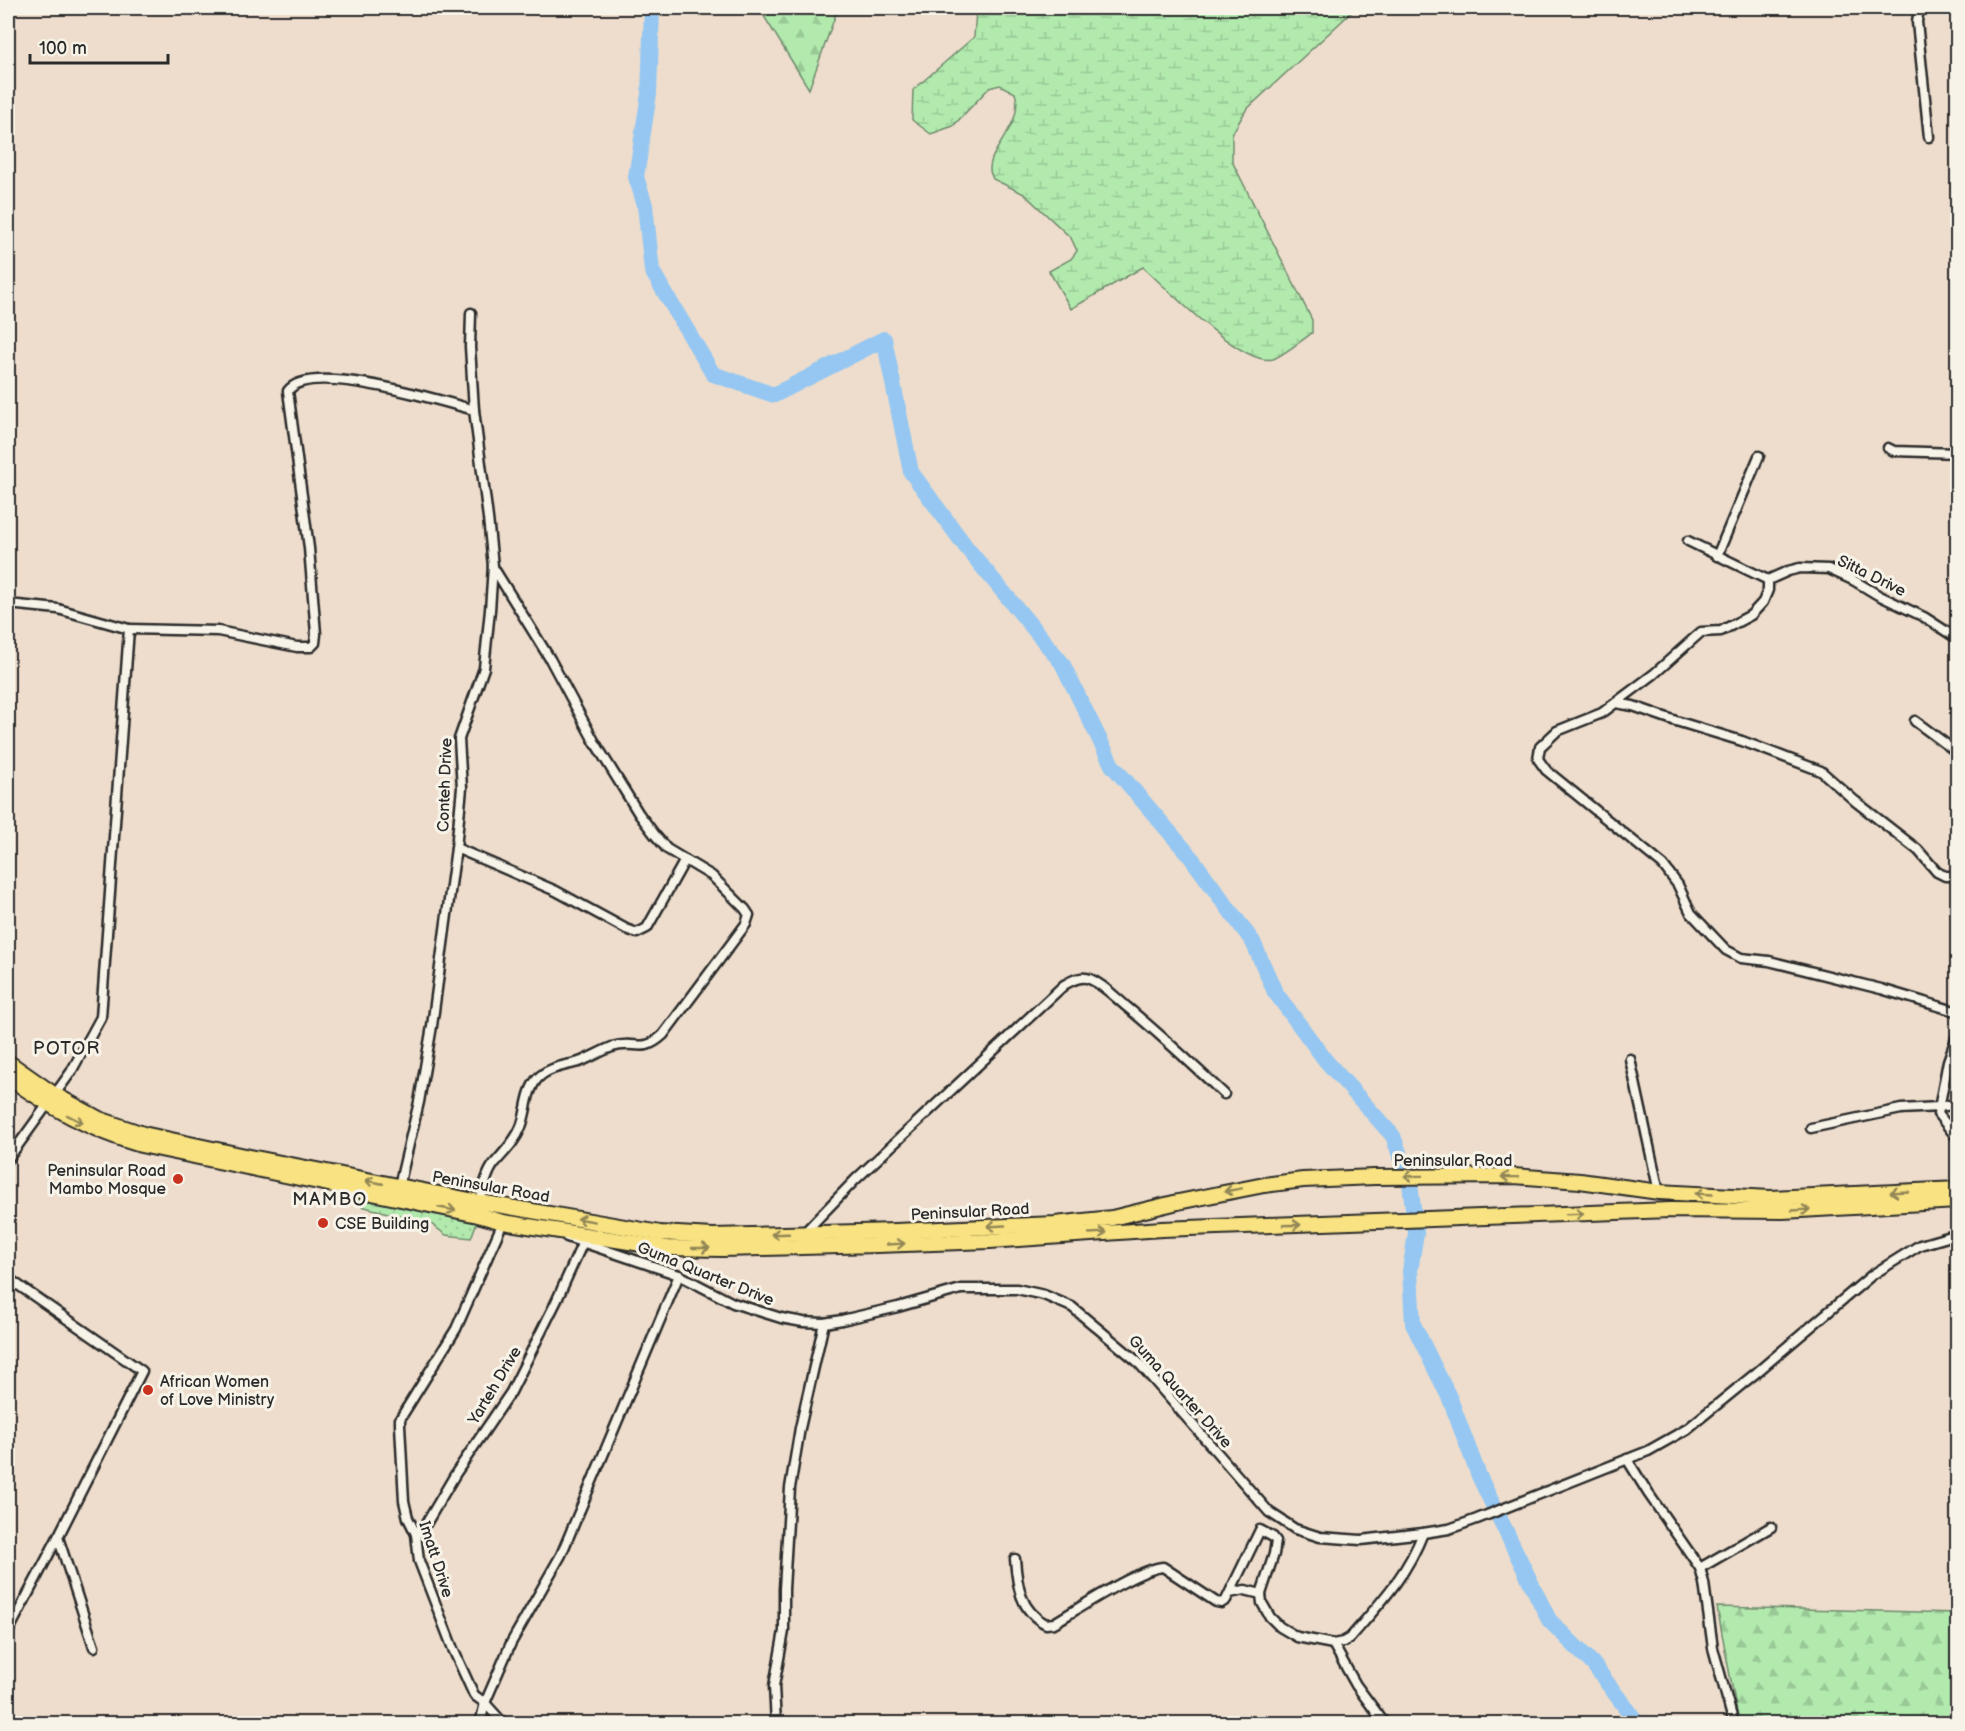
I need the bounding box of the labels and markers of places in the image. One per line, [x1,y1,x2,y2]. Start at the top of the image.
place label: Peninsular Road Mambo Mosque [47,1162,167,1199]
marker: Peninsular Road Mambo Mosque [171,1172,185,1186]
place label: CSE Building [335,1215,429,1234]
marker: CSE Building [316,1216,330,1230]
place label: African Women of Love Ministry [160,1373,275,1410]
marker: African Women of Love Ministry [141,1383,155,1397]

